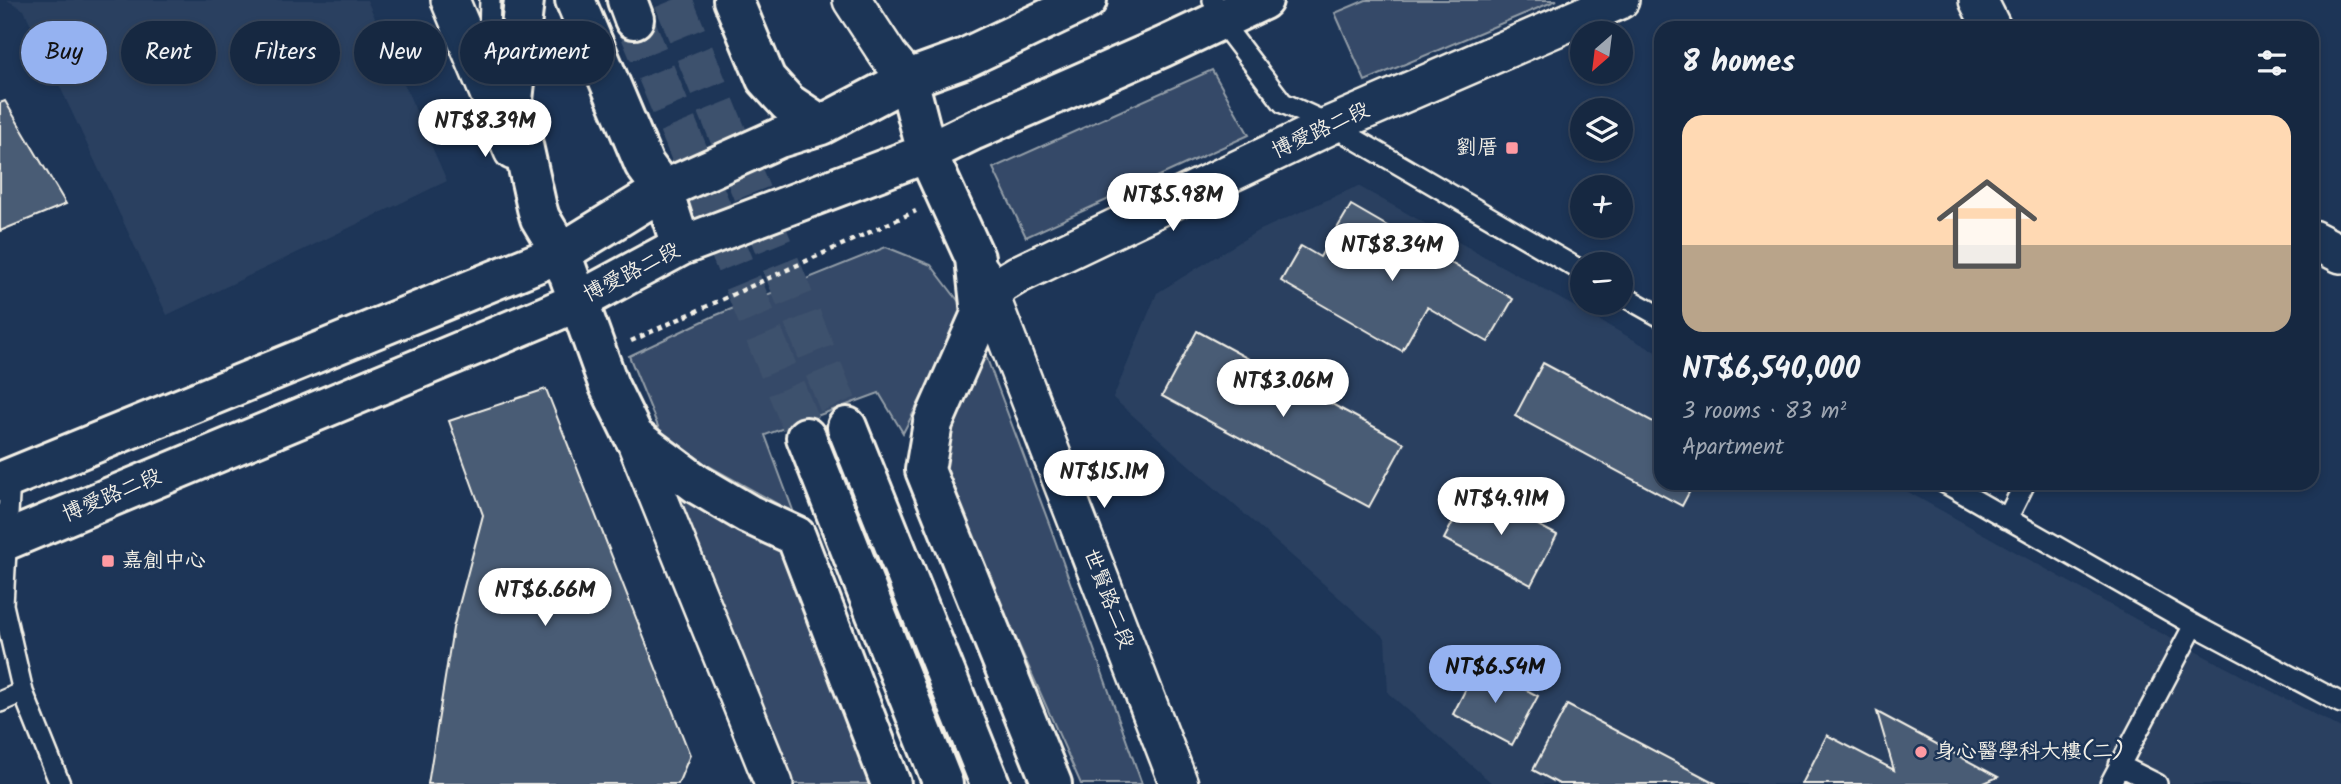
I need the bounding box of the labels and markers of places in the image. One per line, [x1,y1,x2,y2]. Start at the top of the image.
pin: NT$8.39M [413,100,557,159]
place label: 劉厝 [1456,132,1498,165]
marker: 劉厝 [1504,140,1520,156]
pin: NT$5.98M [1101,174,1245,233]
pin: NT$8.34M [1320,224,1464,283]
pin: NT$3.06M [1211,360,1355,419]
pin: NT$15.1M [1032,450,1176,510]
pin: NT$4.91M [1429,477,1573,537]
place label: 嘉創中心 [122,545,206,578]
marker: 嘉創中心 [100,553,116,569]
pin: NT$6.66M [473,568,617,628]
pin: NT$6.54M [1423,646,1567,705]
place label: 身心醫學科大樓(二) [1935,736,2124,769]
marker: 身心醫學科大樓(二) [1913,744,1929,760]

